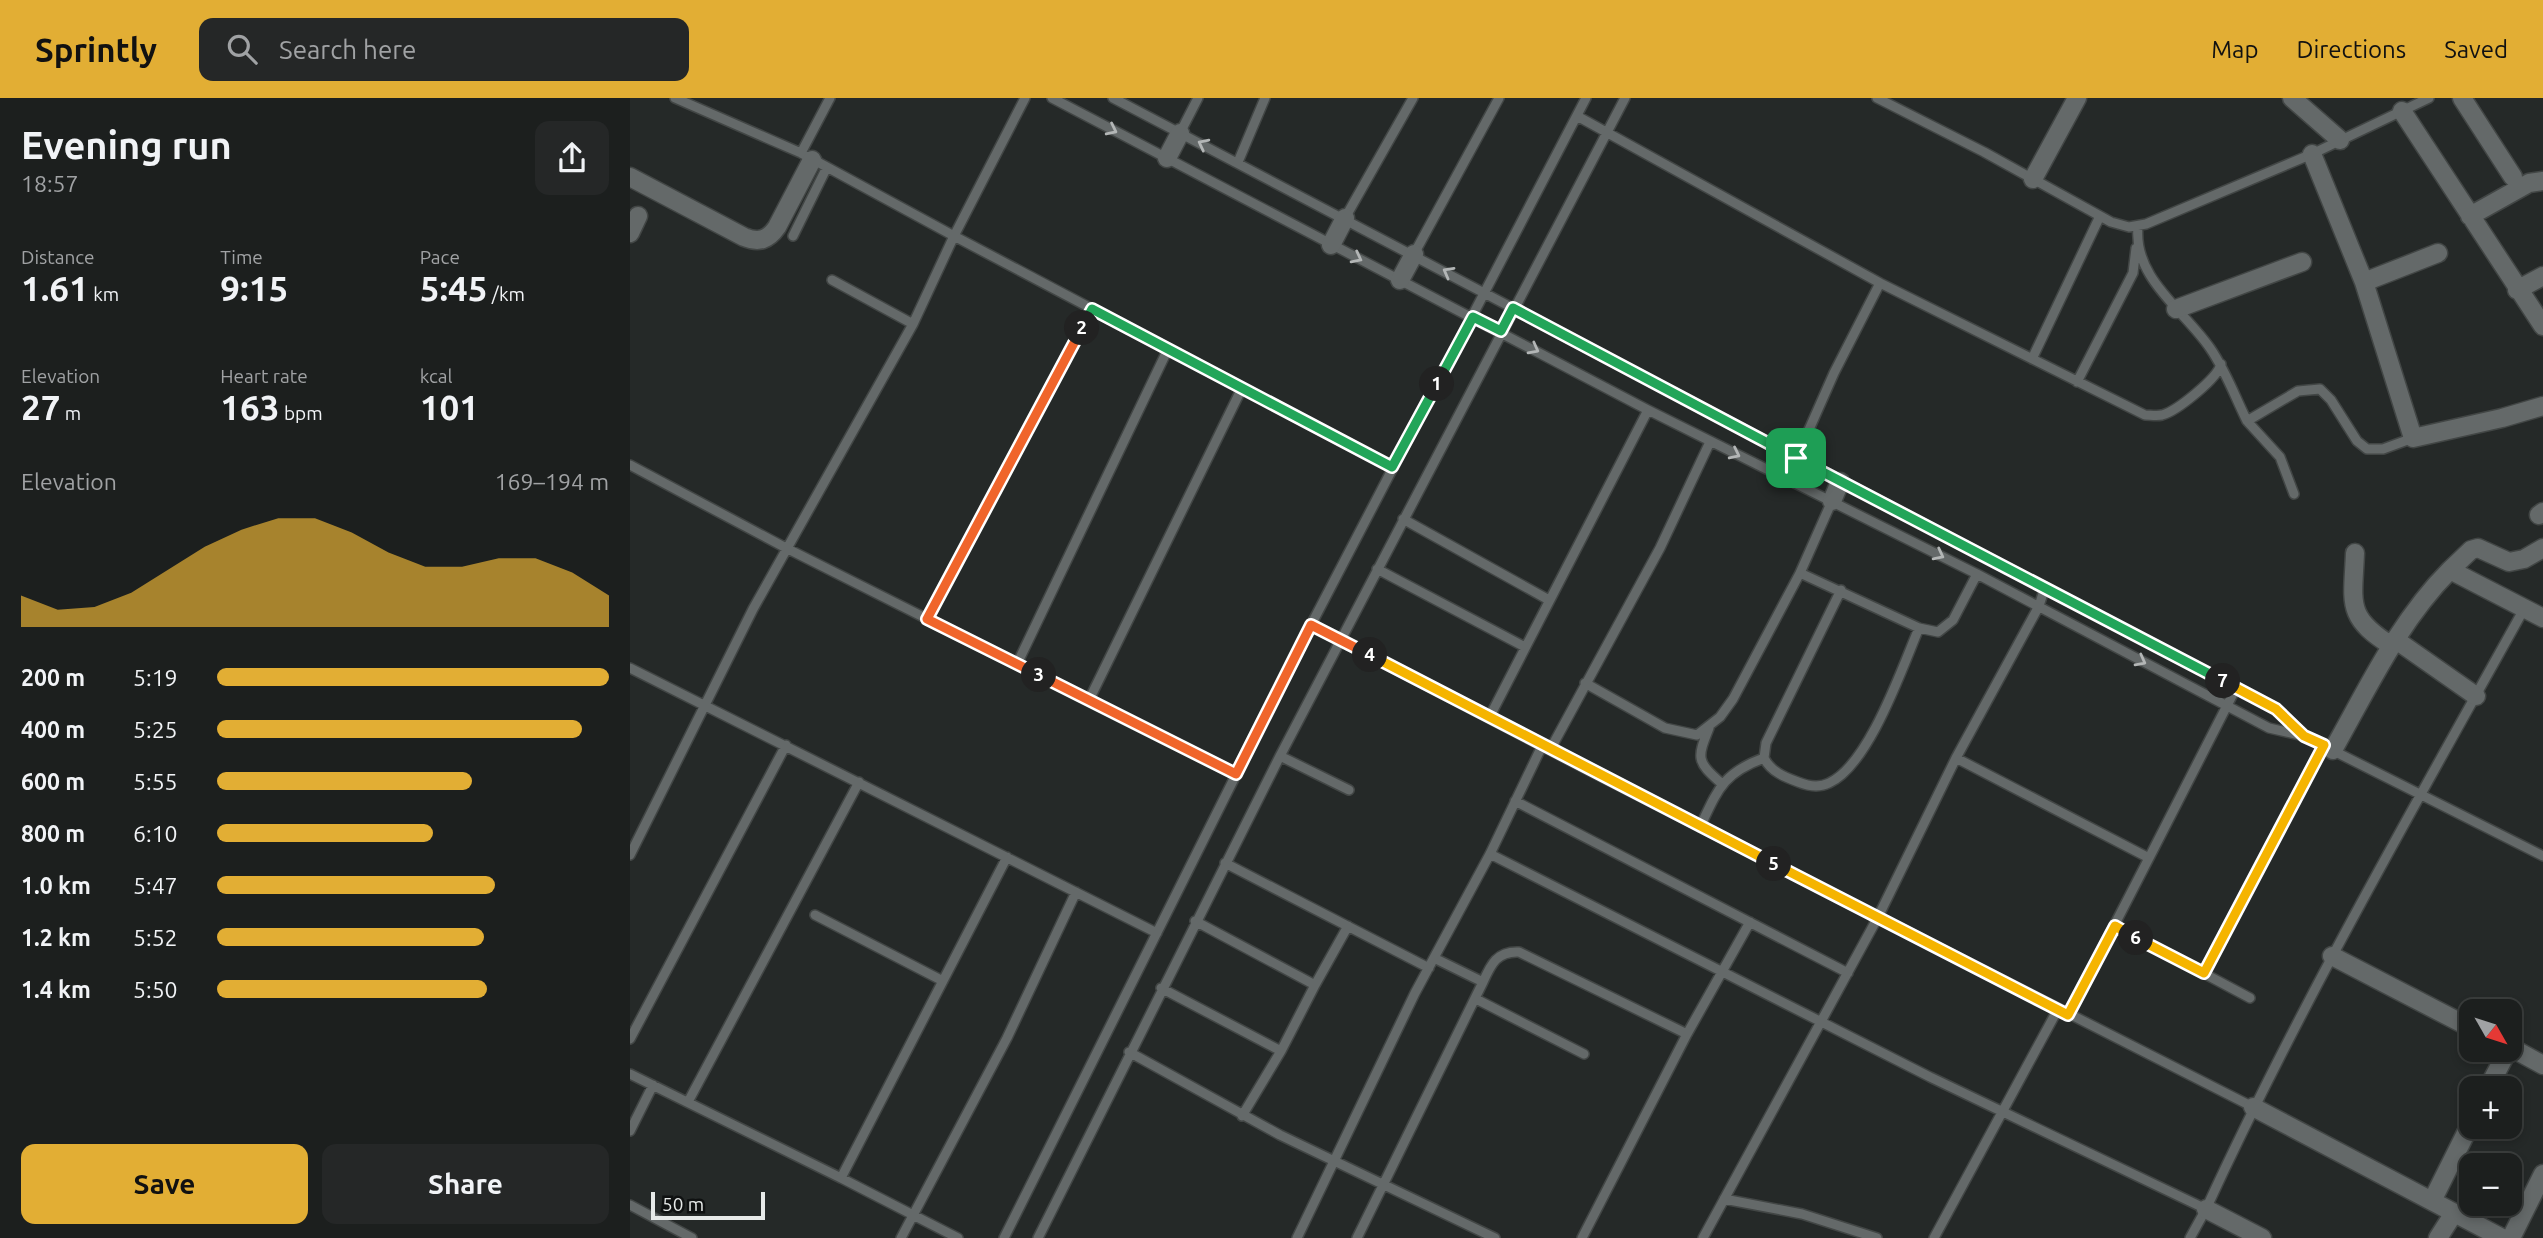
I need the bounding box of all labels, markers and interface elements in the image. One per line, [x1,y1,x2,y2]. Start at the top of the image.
search box [199,18,689,81]
icon: search [223,30,261,68]
text: Sprintly [35,31,157,68]
text: Search here [279,35,416,64]
text: Map [2211,36,2258,63]
text: Directions [2296,36,2406,63]
text: Saved [2444,36,2508,63]
button: share [535,121,609,195]
one-way arrow [1105,122,1117,136]
text: Evening run [21,124,232,166]
one-way arrow [1198,139,1210,153]
text: 18:57 [21,171,79,196]
text: Distance [21,246,95,268]
text: Time [220,246,263,268]
text: Pace [420,246,460,268]
one-way arrow [1350,250,1362,264]
one-way arrow [1443,267,1456,281]
text: 1.61 [21,268,89,308]
text: 9:15 [220,268,288,308]
text: 5:45 [420,268,488,308]
text: km [89,283,119,305]
text: /km [488,283,525,305]
pin: 2 [1064,310,1100,345]
text: 2 [1076,316,1087,338]
one-way arrow [1526,341,1539,354]
text: Elevation [21,365,100,387]
text: Heart rate [220,365,308,387]
text: kcal [420,365,452,387]
pin: 1 [1420,366,1454,402]
text: 1 [1431,372,1442,394]
text: 27 [21,387,60,427]
text: 163 [220,387,280,427]
text: 101 [420,387,479,427]
text: m [60,402,81,424]
text: bpm [280,402,323,424]
pin [1766,428,1826,488]
icon: arrive [1777,439,1815,477]
one-way arrow [1728,446,1740,460]
text: Elevation [21,469,117,494]
text: 169–194 m [495,469,609,494]
one-way arrow [1932,547,1944,561]
pin: 4 [1352,638,1388,672]
text: 4 [1364,643,1375,665]
one-way arrow [2133,652,2146,666]
pin: 3 [1022,658,1056,692]
text: 3 [1033,663,1044,685]
pin: 7 [2206,664,2240,698]
text: 200 m [21,665,85,690]
text: 5:19 [133,665,178,690]
text: 7 [2217,669,2228,691]
text: 400 m [21,717,85,742]
text: 5:25 [133,717,178,742]
text: 600 m [21,769,85,794]
text: 5:55 [133,769,178,794]
text: 800 m [21,821,85,846]
text: 6:10 [133,821,178,846]
pin: 5 [1756,846,1792,882]
text: 5 [1768,852,1779,874]
text: 1.0 km [21,873,91,898]
text: 5:47 [133,873,178,898]
pin: 6 [2118,920,2154,956]
text: 1.2 km [21,925,91,950]
text: 5:52 [133,925,178,950]
text: 6 [2130,926,2141,948]
text: 1.4 km [21,977,91,1002]
text: 5:50 [133,977,178,1002]
north arrow [2459,999,2522,1062]
map controls [2459,999,2522,1216]
button: + [2459,1076,2522,1139]
button: Save [21,1144,308,1224]
button: Share [322,1144,609,1224]
button: − [2459,1153,2522,1216]
scale bar [651,1189,765,1221]
text: 50 m [662,1193,704,1215]

